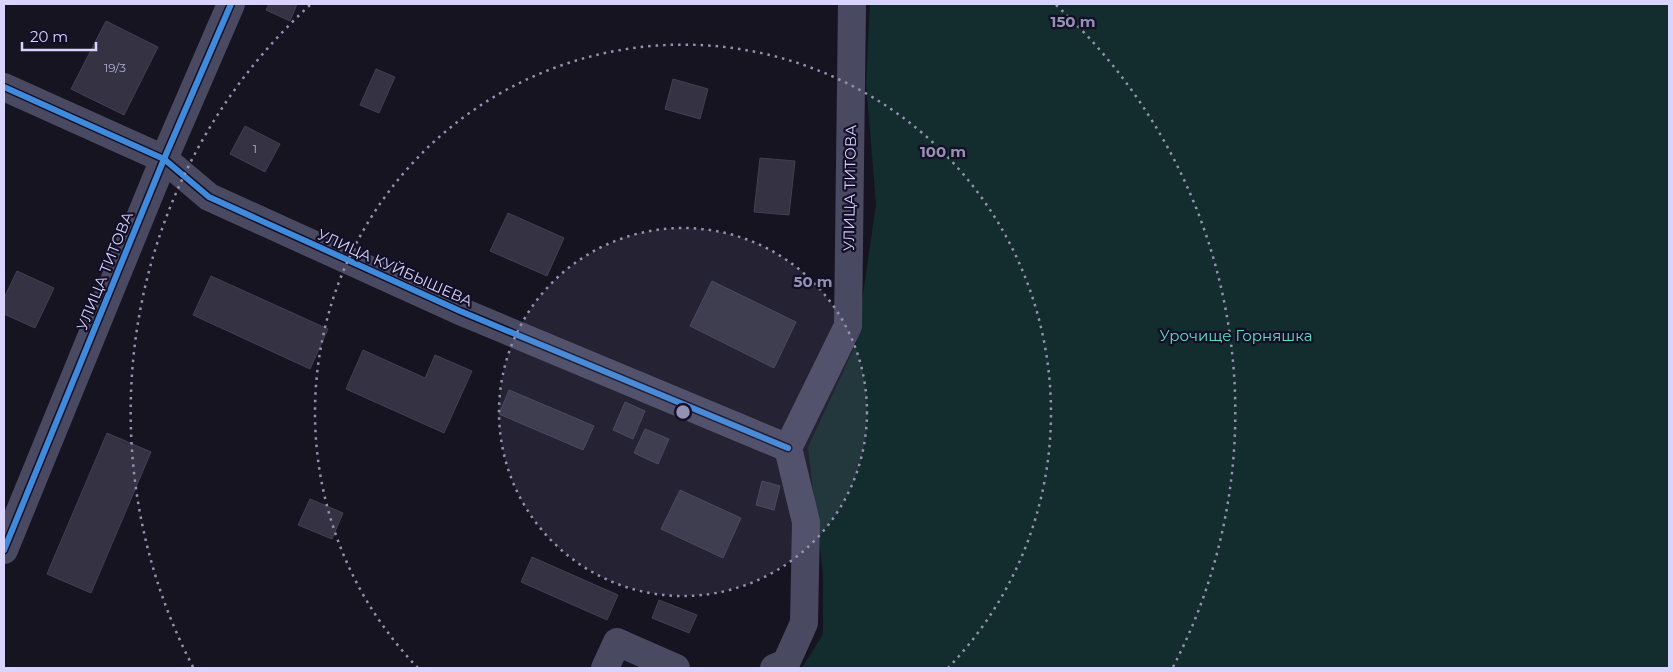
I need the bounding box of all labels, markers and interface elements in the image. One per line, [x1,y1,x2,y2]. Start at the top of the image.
text: 150 m [1051,12,1095,31]
scale bar [22,20,96,52]
text: 20 m [30,27,68,46]
house number: 19/3 [104,60,126,75]
street label: УЛИЦА ТИТОВА [839,125,860,251]
house number: 1 [253,141,257,156]
text: 100 m [920,142,966,161]
street label: УЛИЦА ТИТОВА [72,209,137,333]
street label: УЛИЦА КУЙБЫШЕВА [315,225,476,310]
text: 50 m [793,272,833,291]
park label: Урочище Горняшка [1160,326,1313,345]
centre of rings [674,403,692,421]

